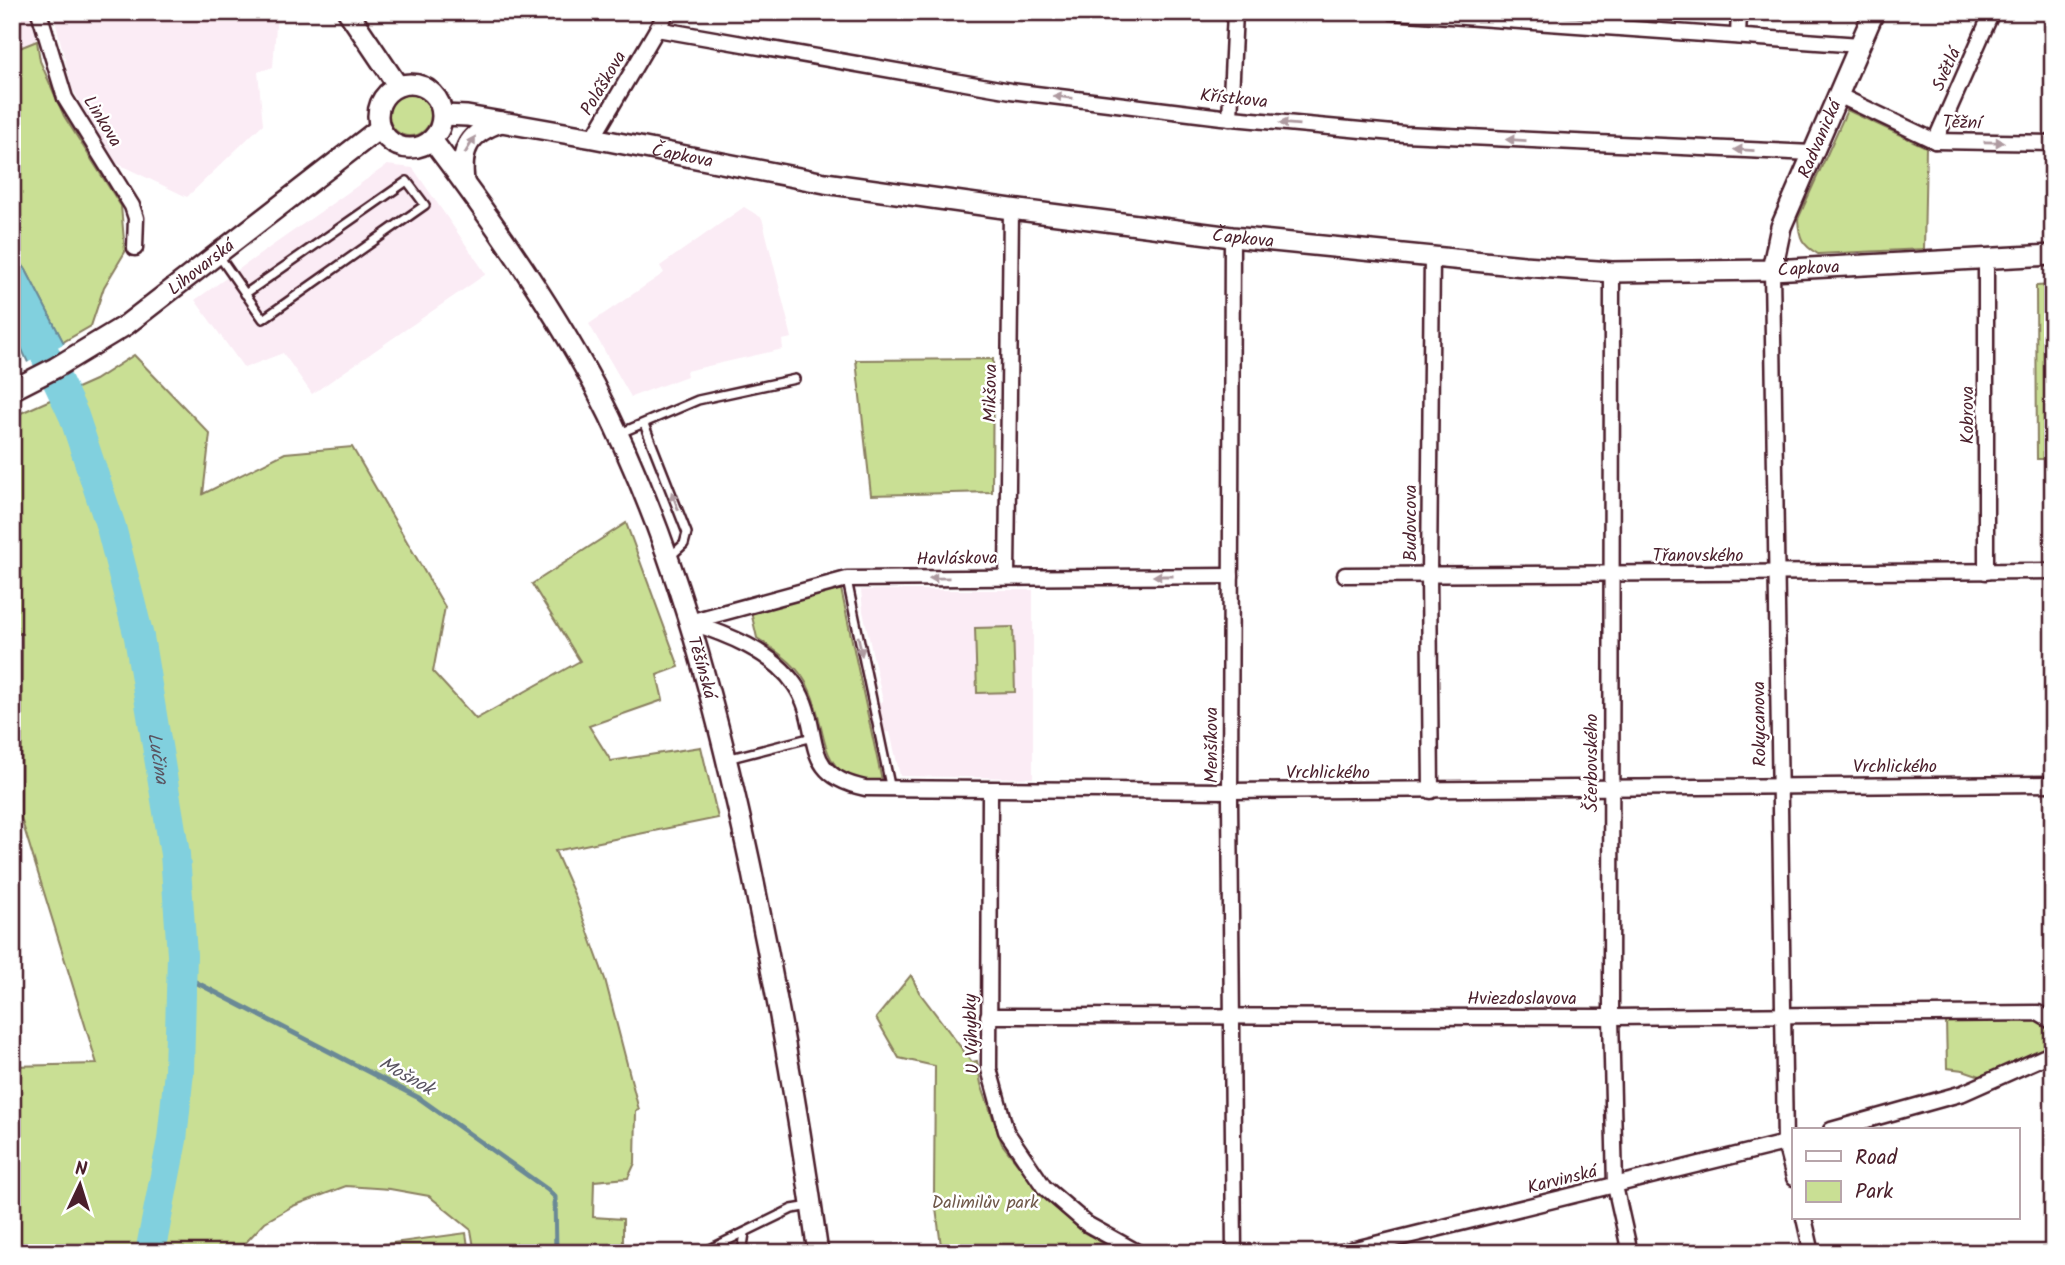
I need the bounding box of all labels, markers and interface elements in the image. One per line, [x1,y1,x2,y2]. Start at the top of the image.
street label: Světlá [1925,42,1970,96]
street label: Poláškova [574,46,635,122]
street label: Křístkova [1199,82,1269,117]
street label: Linkova [75,90,129,153]
one-way arrow [1052,92,1074,103]
street label: Radvanická [1791,94,1851,183]
street label: Těžní [1942,108,1985,139]
one-way arrow [1278,118,1300,129]
one-way arrow [1505,134,1527,145]
one-way arrow [463,135,476,155]
one-way arrow [1983,136,2005,148]
street label: Čapkova [649,137,715,177]
one-way arrow [1732,145,1754,156]
street label: Čapkova [1210,222,1275,257]
street label: Lihovarská [162,232,243,304]
street label: Čapkova [1777,253,1840,286]
street label: Mikšova [976,363,1007,423]
street label: Kobrova [1954,386,1983,444]
street label: Budovcova [1397,484,1426,562]
one-way arrow [670,490,681,511]
street label: Třanovského [1653,542,1743,571]
street label: Havláskova [916,544,998,575]
one-way arrow [1151,570,1173,582]
one-way arrow [927,572,949,584]
street label: Těšínská [678,633,724,704]
one-way arrow [855,635,866,657]
street label: Rokycanova [1745,681,1776,767]
street label: Menšíkova [1198,707,1227,783]
street label: Ščerbovského [1578,714,1607,812]
water label: Lučina [138,730,176,787]
street label: Vrchlického [1853,753,1937,782]
street label: Vrchlického [1286,759,1370,788]
street label: Hviezdoslavova [1467,985,1577,1014]
street label: U Výhybky [957,993,988,1075]
water label: Mošnok [373,1049,442,1106]
legend [1792,1128,2020,1220]
text: Road [1855,1142,1898,1175]
north arrow [46,1150,116,1220]
text: N [74,1155,88,1185]
street label: Karvinská [1524,1157,1602,1203]
text: Park [1855,1176,1893,1209]
park label: Dalimilův park [932,1189,1039,1218]

